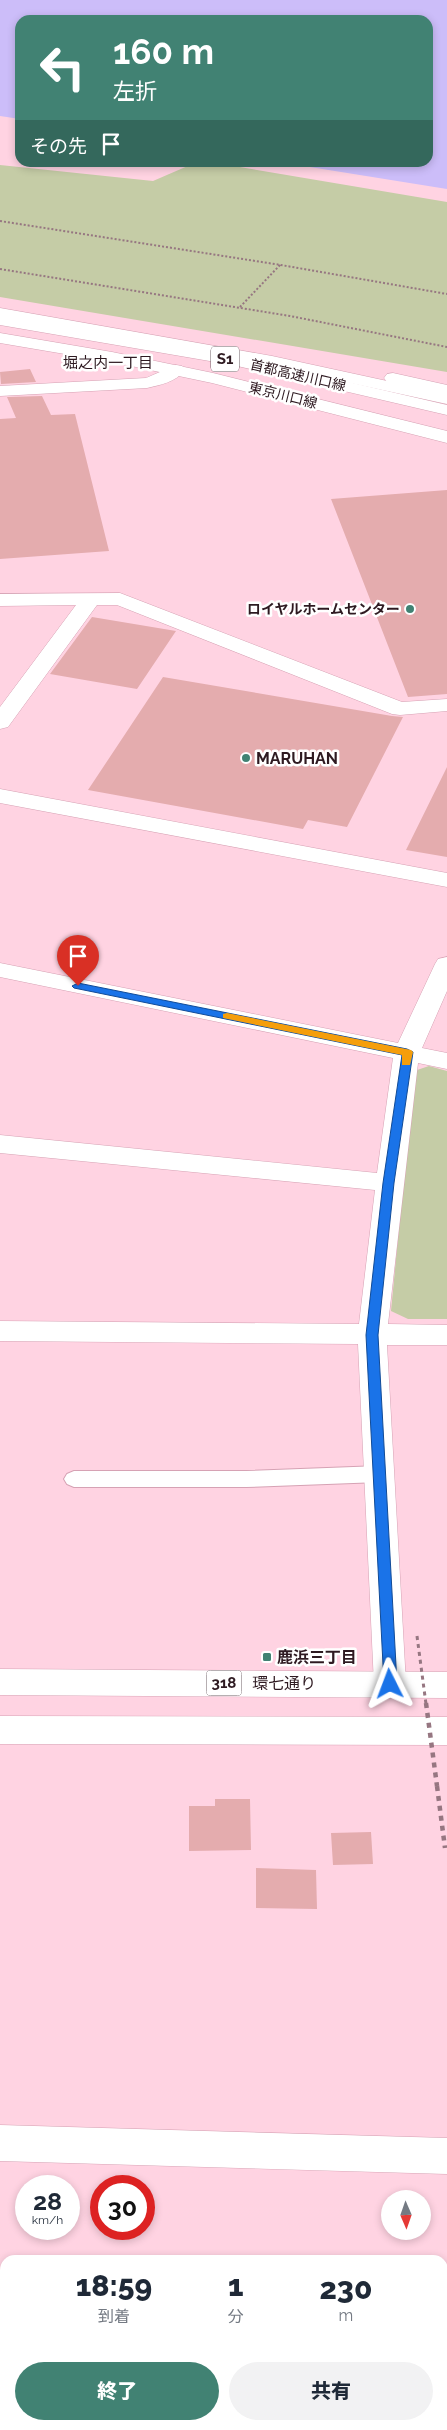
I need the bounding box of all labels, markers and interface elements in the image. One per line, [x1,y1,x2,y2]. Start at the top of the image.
text: 160 m [113,31,214,72]
icon: left [30,35,95,100]
text: 左折 [113,78,157,104]
icon: arrive [97,130,125,158]
text: その先 [30,135,87,157]
road number: S1 [211,346,239,372]
district label: 堀之内一丁目 [63,354,153,372]
street label: 首都高速川口線 [248,356,348,394]
street label: 東京川口線 [247,379,319,411]
place label: ロイヤルホームセンター [247,601,400,617]
marker: ロイヤルホームセンター [404,603,416,615]
place label: MARUHAN [256,749,338,768]
marker: MARUHAN [240,752,252,764]
pin [57,935,99,986]
icon: arrive [64,942,92,970]
place label: 鹿浜三丁目 [277,1648,357,1667]
marker: 鹿浜三丁目 [261,1651,273,1663]
position arrow [363,1657,415,1709]
road number: 318 [206,1670,242,1696]
street label: 環七通り [252,1674,316,1693]
speed limit sign: 30 [90,2175,155,2240]
text: 28 [33,2186,62,2216]
north arrow [381,2190,431,2240]
map controls [381,2190,431,2240]
text: km/h [32,2213,63,2227]
text: 18:59 [76,2268,152,2303]
text: 1 [228,2268,244,2303]
text: 230 [319,2271,372,2306]
text: m [339,2306,353,2325]
text: 到着 [98,2307,130,2326]
text: 分 [228,2307,244,2326]
button: 終了 [15,2362,219,2420]
button: 共有 [229,2362,433,2420]

